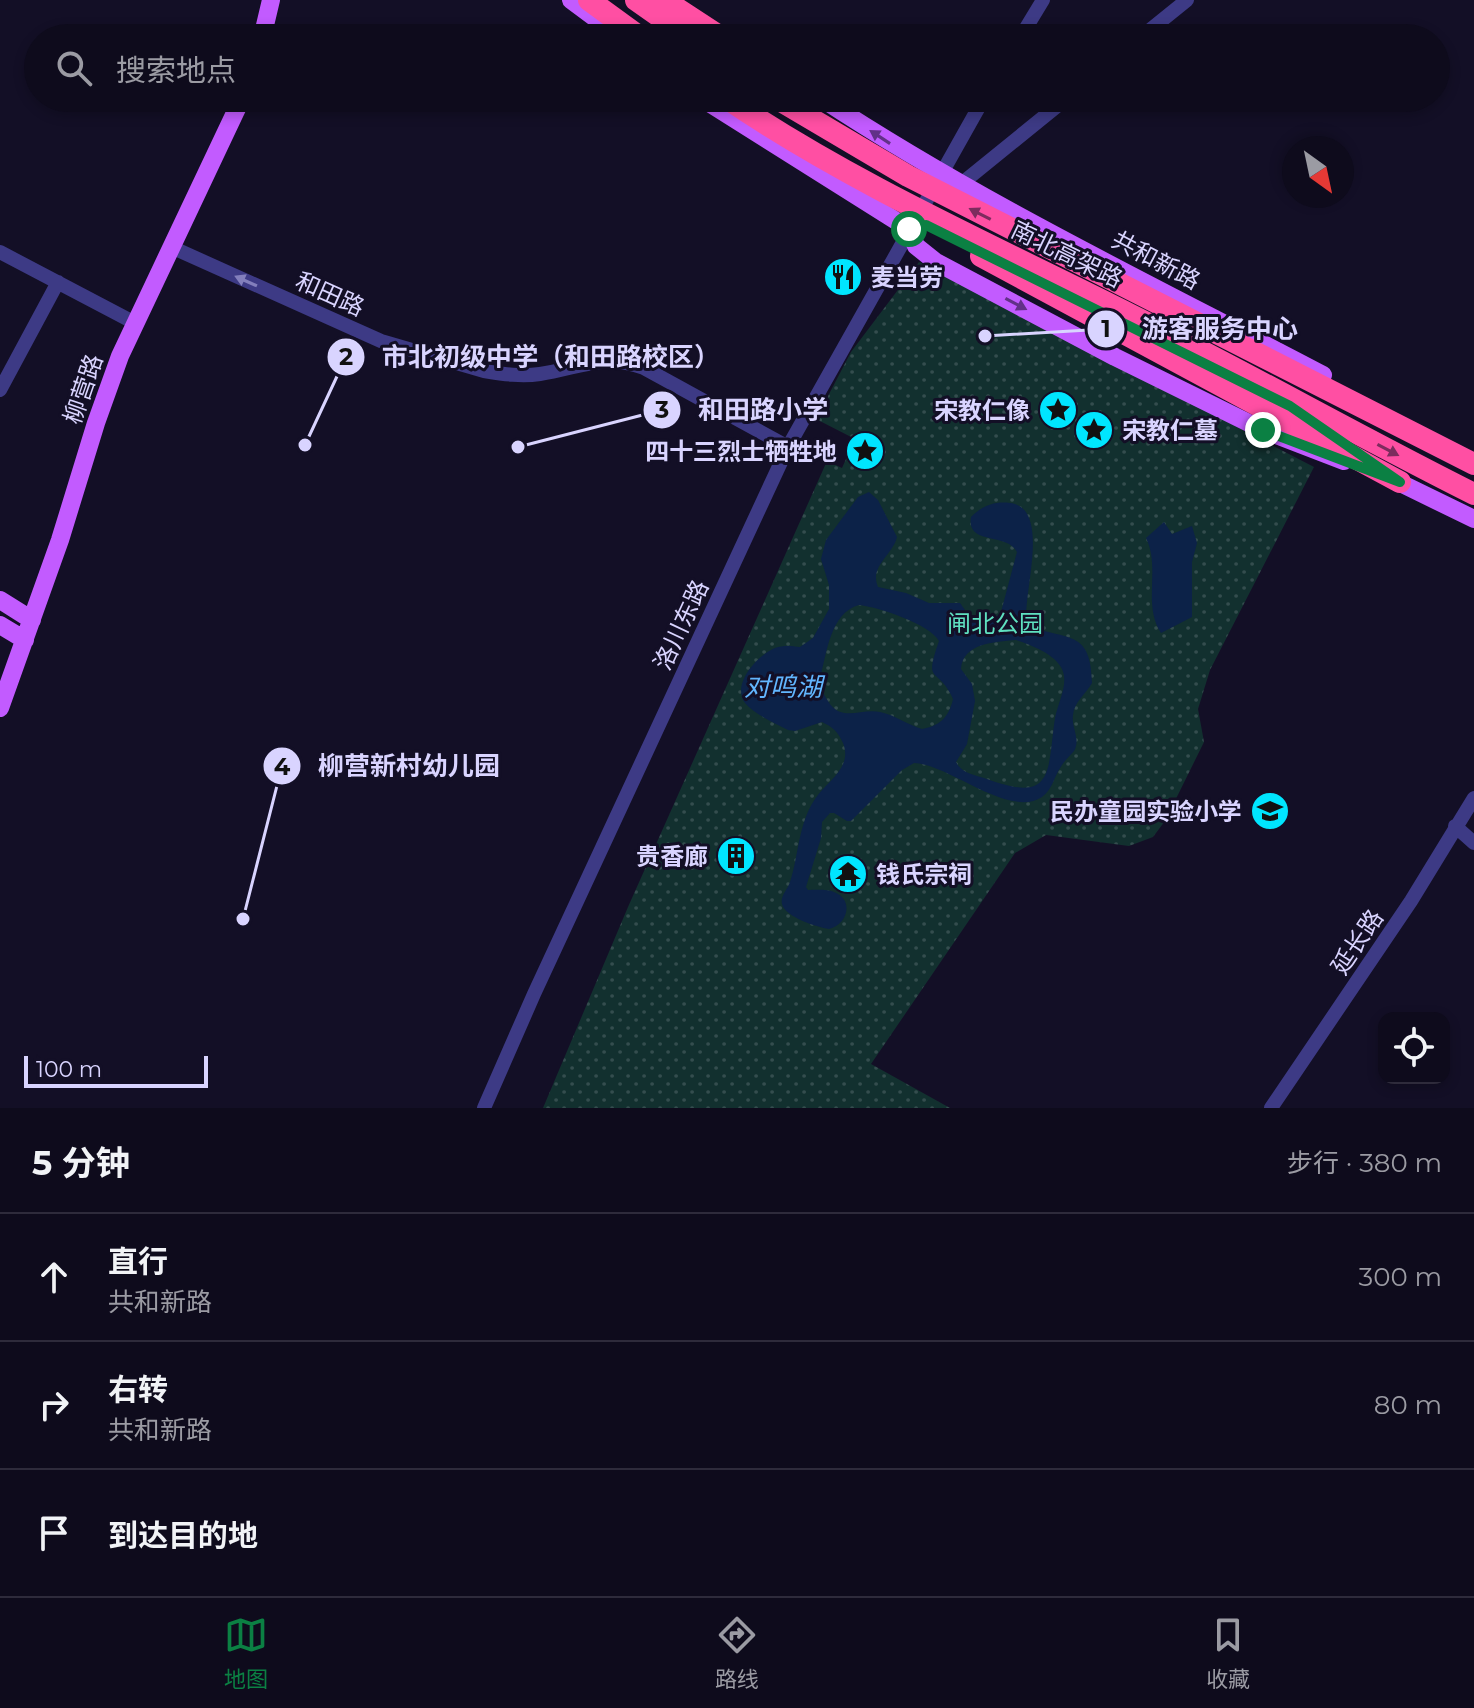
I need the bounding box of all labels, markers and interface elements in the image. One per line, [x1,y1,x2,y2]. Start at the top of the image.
search box [24,24,1450,112]
icon: search [52,46,96,90]
text: 搜索地点 [116,52,236,89]
one-way arrow [869,130,891,144]
north arrow [1282,136,1354,208]
one-way arrow [968,207,991,220]
route start [891,211,927,247]
street label: 南北高架路 [1007,215,1127,293]
street label: 共和新路 [1107,225,1205,295]
restaurant icon: 麦当劳 [822,256,864,298]
place label: 麦当劳 [871,263,943,292]
street label: 和田路 [291,266,369,322]
one-way arrow [235,274,258,288]
one-way arrow [1004,298,1027,311]
callout: 游客服务中心 [1086,304,1314,354]
text: 游客服务中心 [1142,313,1298,345]
text: 1 [1101,314,1111,343]
callout: 市北初级中学（和田路校区） [326,332,736,382]
text: 市北初级中学（和田路校区） [382,341,720,373]
text: 2 [339,342,353,371]
street label: 柳营路 [58,350,108,428]
callout: 和田路小学 [642,385,844,435]
place icon: 宋教仁像 [1037,389,1079,431]
text: 和田路小学 [698,394,828,426]
text: 3 [654,395,669,424]
place label: 宋教仁像 [934,396,1030,425]
place icon: 宋教仁墓 [1073,409,1115,451]
route end [1245,412,1281,448]
place label: 宋教仁墓 [1122,416,1218,445]
place icon: 四十三烈士牺牲地 [844,430,886,472]
place label: 四十三烈士牺牲地 [645,437,837,466]
one-way arrow [1376,444,1399,457]
street label: 洛川东路 [648,575,714,675]
park label: 闸北公园 [947,609,1043,638]
water label: 对鸣湖 [744,671,826,703]
callout: 柳营新村幼儿园 [262,741,516,791]
text: 柳营新村幼儿园 [318,750,500,782]
text: 4 [274,752,291,781]
school or university icon: 民办童园实验小学 [1249,790,1291,832]
place label: 民办童园实验小学 [1050,797,1242,826]
building icon: 贵香廊 [715,835,757,877]
place label: 贵香廊 [636,842,708,871]
temple icon: 钱氏宗祠 [827,853,869,895]
place label: 钱氏宗祠 [876,860,972,889]
street label: 延长路 [1325,904,1389,980]
map controls [1378,1012,1450,1084]
button: locate [1378,1012,1450,1084]
scale bar [24,1052,208,1088]
text: 100 m [36,1056,102,1083]
text: 5 分钟 [32,1142,130,1184]
text: 步行 · 380 m [1287,1147,1442,1179]
text: 直行 [108,1243,168,1280]
icon: ahead [32,1255,76,1299]
text: 300 m [1359,1261,1442,1293]
text: 共和新路 [108,1286,212,1318]
text: 右转 [108,1371,168,1408]
icon: right [32,1383,76,1427]
text: 80 m [1374,1389,1442,1421]
text: 共和新路 [108,1414,212,1446]
icon: arrive [32,1511,76,1555]
text: 到达目的地 [108,1517,258,1554]
tab: 地图 [224,1613,268,1693]
tab: 路线 [715,1613,759,1693]
tab: 收藏 [1206,1613,1250,1693]

